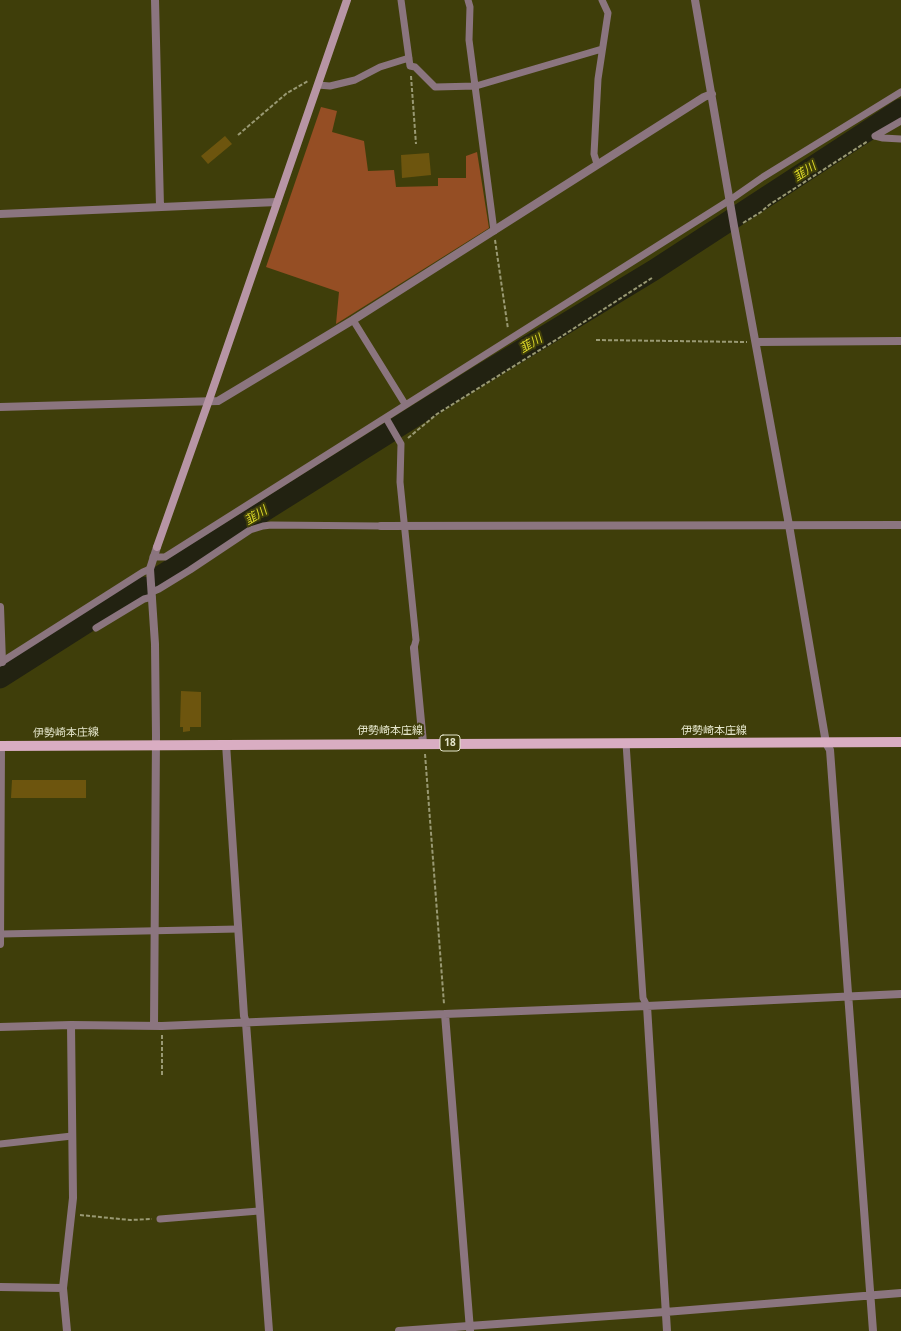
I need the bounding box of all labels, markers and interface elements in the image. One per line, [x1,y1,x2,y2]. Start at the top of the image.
water label: 韮川 [791,159,819,185]
water label: 韮川 [517,332,545,356]
water label: 韮川 [242,504,270,528]
street label: 伊勢崎本庄線 [357,724,423,738]
street label: 伊勢崎本庄線 [681,724,747,738]
street label: 伊勢崎本庄線 [33,726,99,740]
road number: 18 [440,735,460,751]

